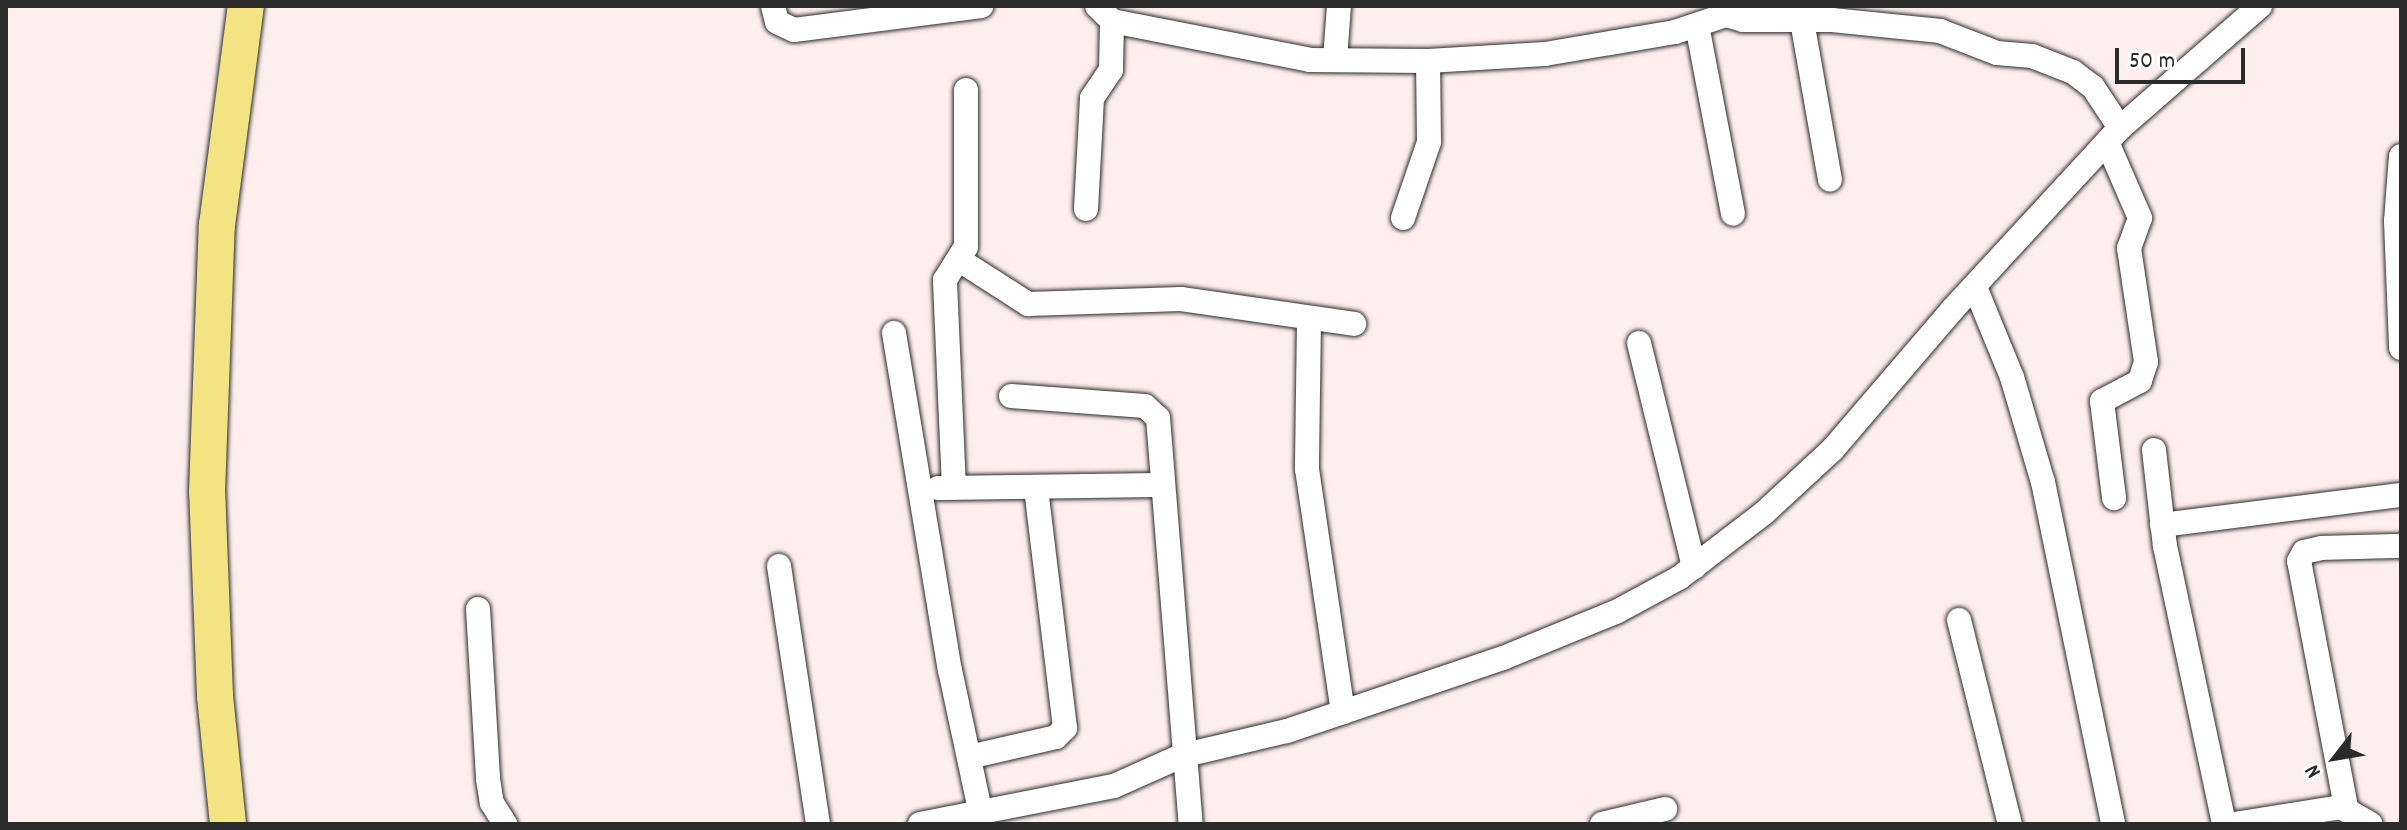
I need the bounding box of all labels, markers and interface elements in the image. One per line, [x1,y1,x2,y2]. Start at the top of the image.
scale bar [2119,32,2249,82]
text: 50 m [2129,45,2175,79]
north arrow [2295,718,2375,798]
text: N [2298,758,2330,783]

